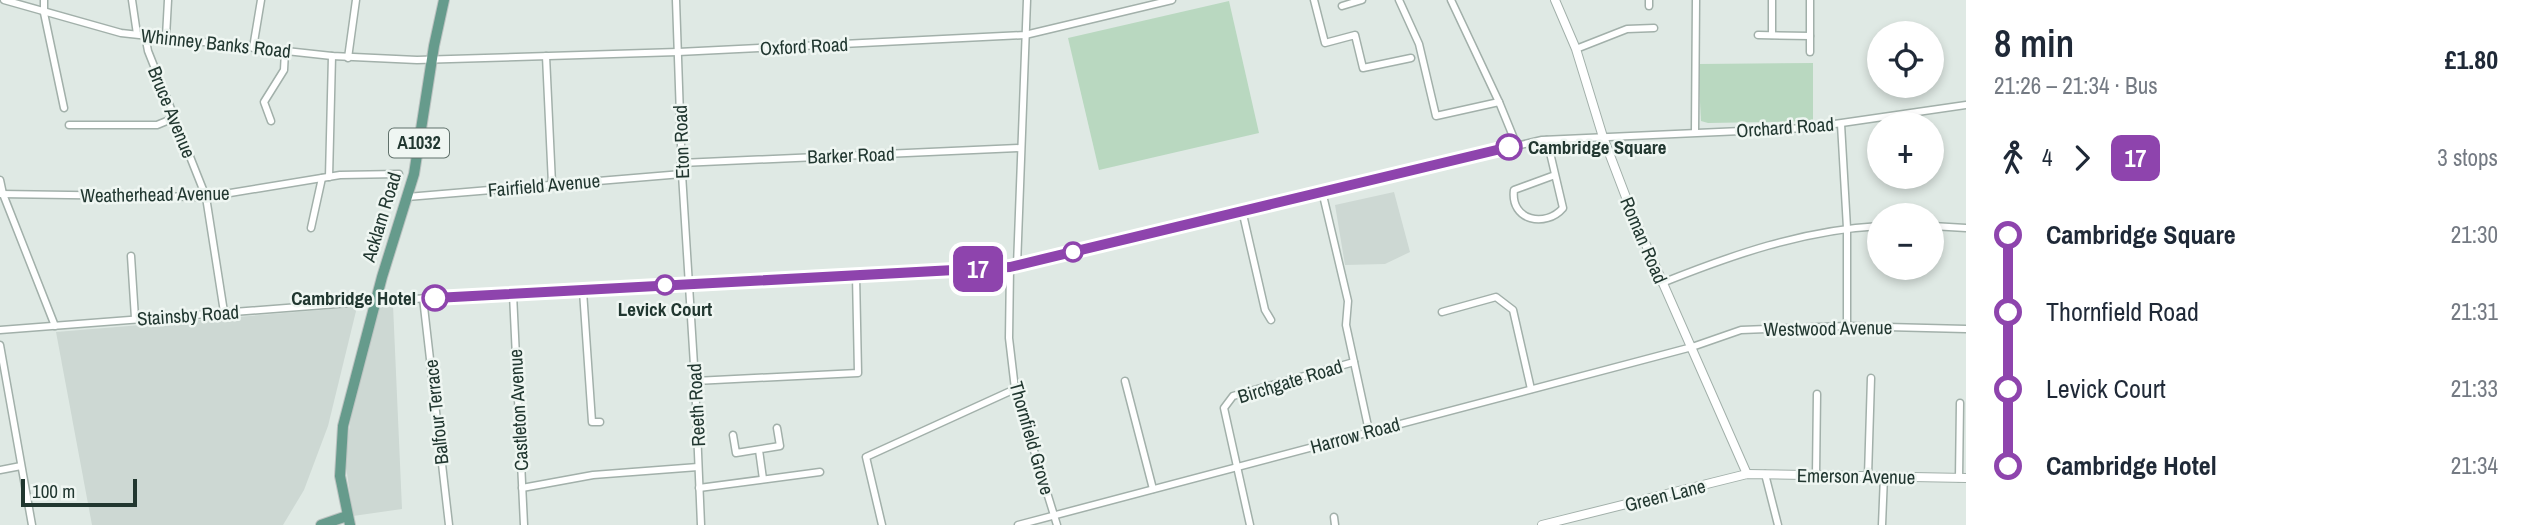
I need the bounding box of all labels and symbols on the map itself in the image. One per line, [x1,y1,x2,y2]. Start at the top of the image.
street label: Whinney Banks Road [140,22,292,64]
street label: Oxford Road [759,31,849,61]
street label: Bruce Avenue [142,62,202,162]
street label: Eton Road [667,105,695,179]
street label: Orchard Road [1735,111,1835,143]
road number: A1032 [389,128,449,158]
marker: Cambridge Square [1496,134,1522,160]
place label: Cambridge Square [1528,134,1667,160]
street label: Barker Road [807,140,895,170]
street label: Fairfield Avenue [487,167,601,203]
street label: Acklam Road [355,169,407,266]
street label: Weatherhead Avenue [80,180,230,208]
street label: Roman Road [1614,193,1674,287]
unlabelled marker [1063,242,1083,262]
line badge: 17 [946,246,1010,292]
marker: Levick Court [655,275,675,295]
place label: Cambridge Hotel [291,285,416,311]
marker: Cambridge Hotel [422,285,448,311]
place label: Levick Court [618,296,712,322]
street label: Stainsby Road [136,298,240,332]
street label: Westwood Avenue [1764,314,1892,342]
street label: Castleton Avenue [502,348,534,472]
street label: Birchgate Road [1234,353,1346,409]
street label: Balfour Terrace [418,358,454,466]
street label: Reeth Road [681,363,711,447]
street label: Thornfield Grove [1003,378,1061,498]
street label: Harrow Road [1307,411,1403,459]
street label: Emerson Avenue [1797,462,1915,490]
street label: Green Lane [1622,472,1708,518]
scale bar [21,476,136,508]

